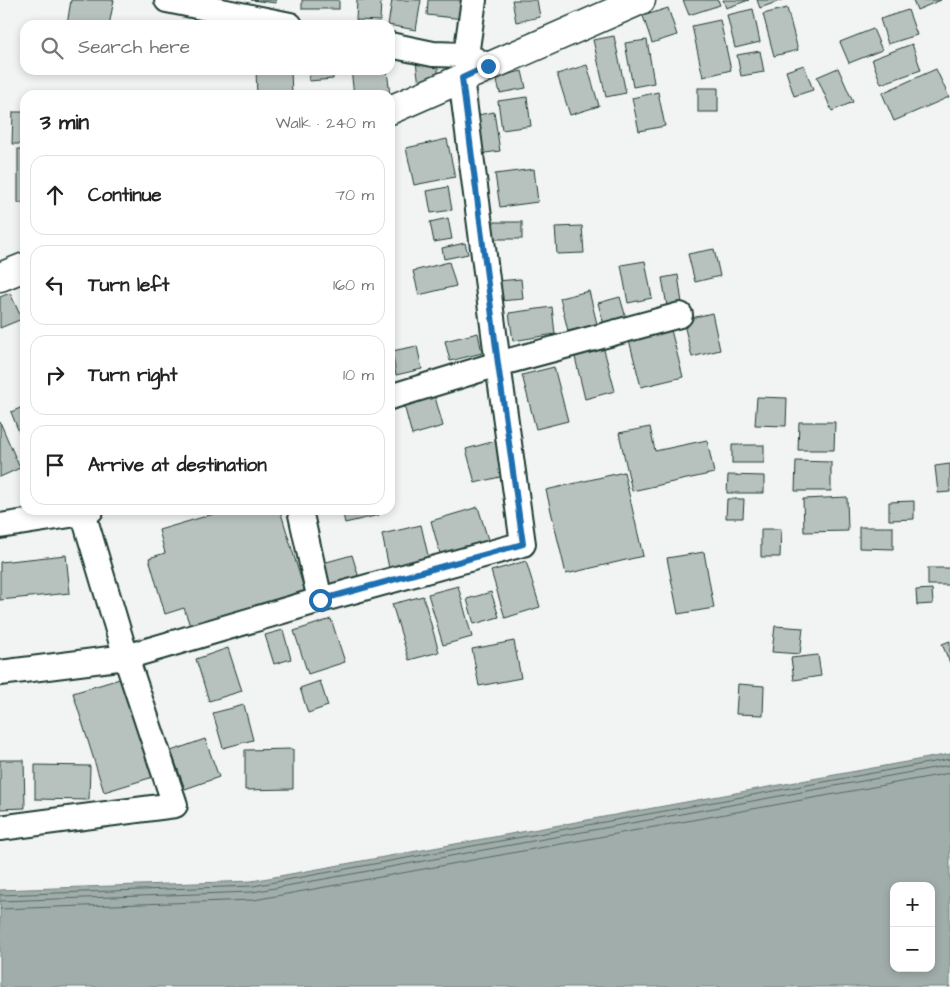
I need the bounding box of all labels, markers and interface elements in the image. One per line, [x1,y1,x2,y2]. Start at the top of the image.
search box [20,20,395,75]
icon: search [38,34,66,62]
text: Search here [78,34,190,61]
route end [477,55,500,78]
text: 3 min [40,108,89,137]
text: Walk · 240 m [275,112,375,134]
icon: ahead [41,181,69,209]
text: Continue [88,182,162,209]
text: 70 m [335,184,374,206]
icon: left [41,271,69,299]
text: Turn left [88,272,169,299]
text: 160 m [333,274,374,296]
icon: right [41,361,69,389]
text: Turn right [88,362,177,389]
text: 10 m [343,364,374,386]
icon: arrive [41,451,69,479]
text: Arrive at destination [88,452,267,479]
route start [309,589,332,612]
map controls [890,882,935,972]
button: + [890,882,935,927]
button: − [890,927,935,972]

